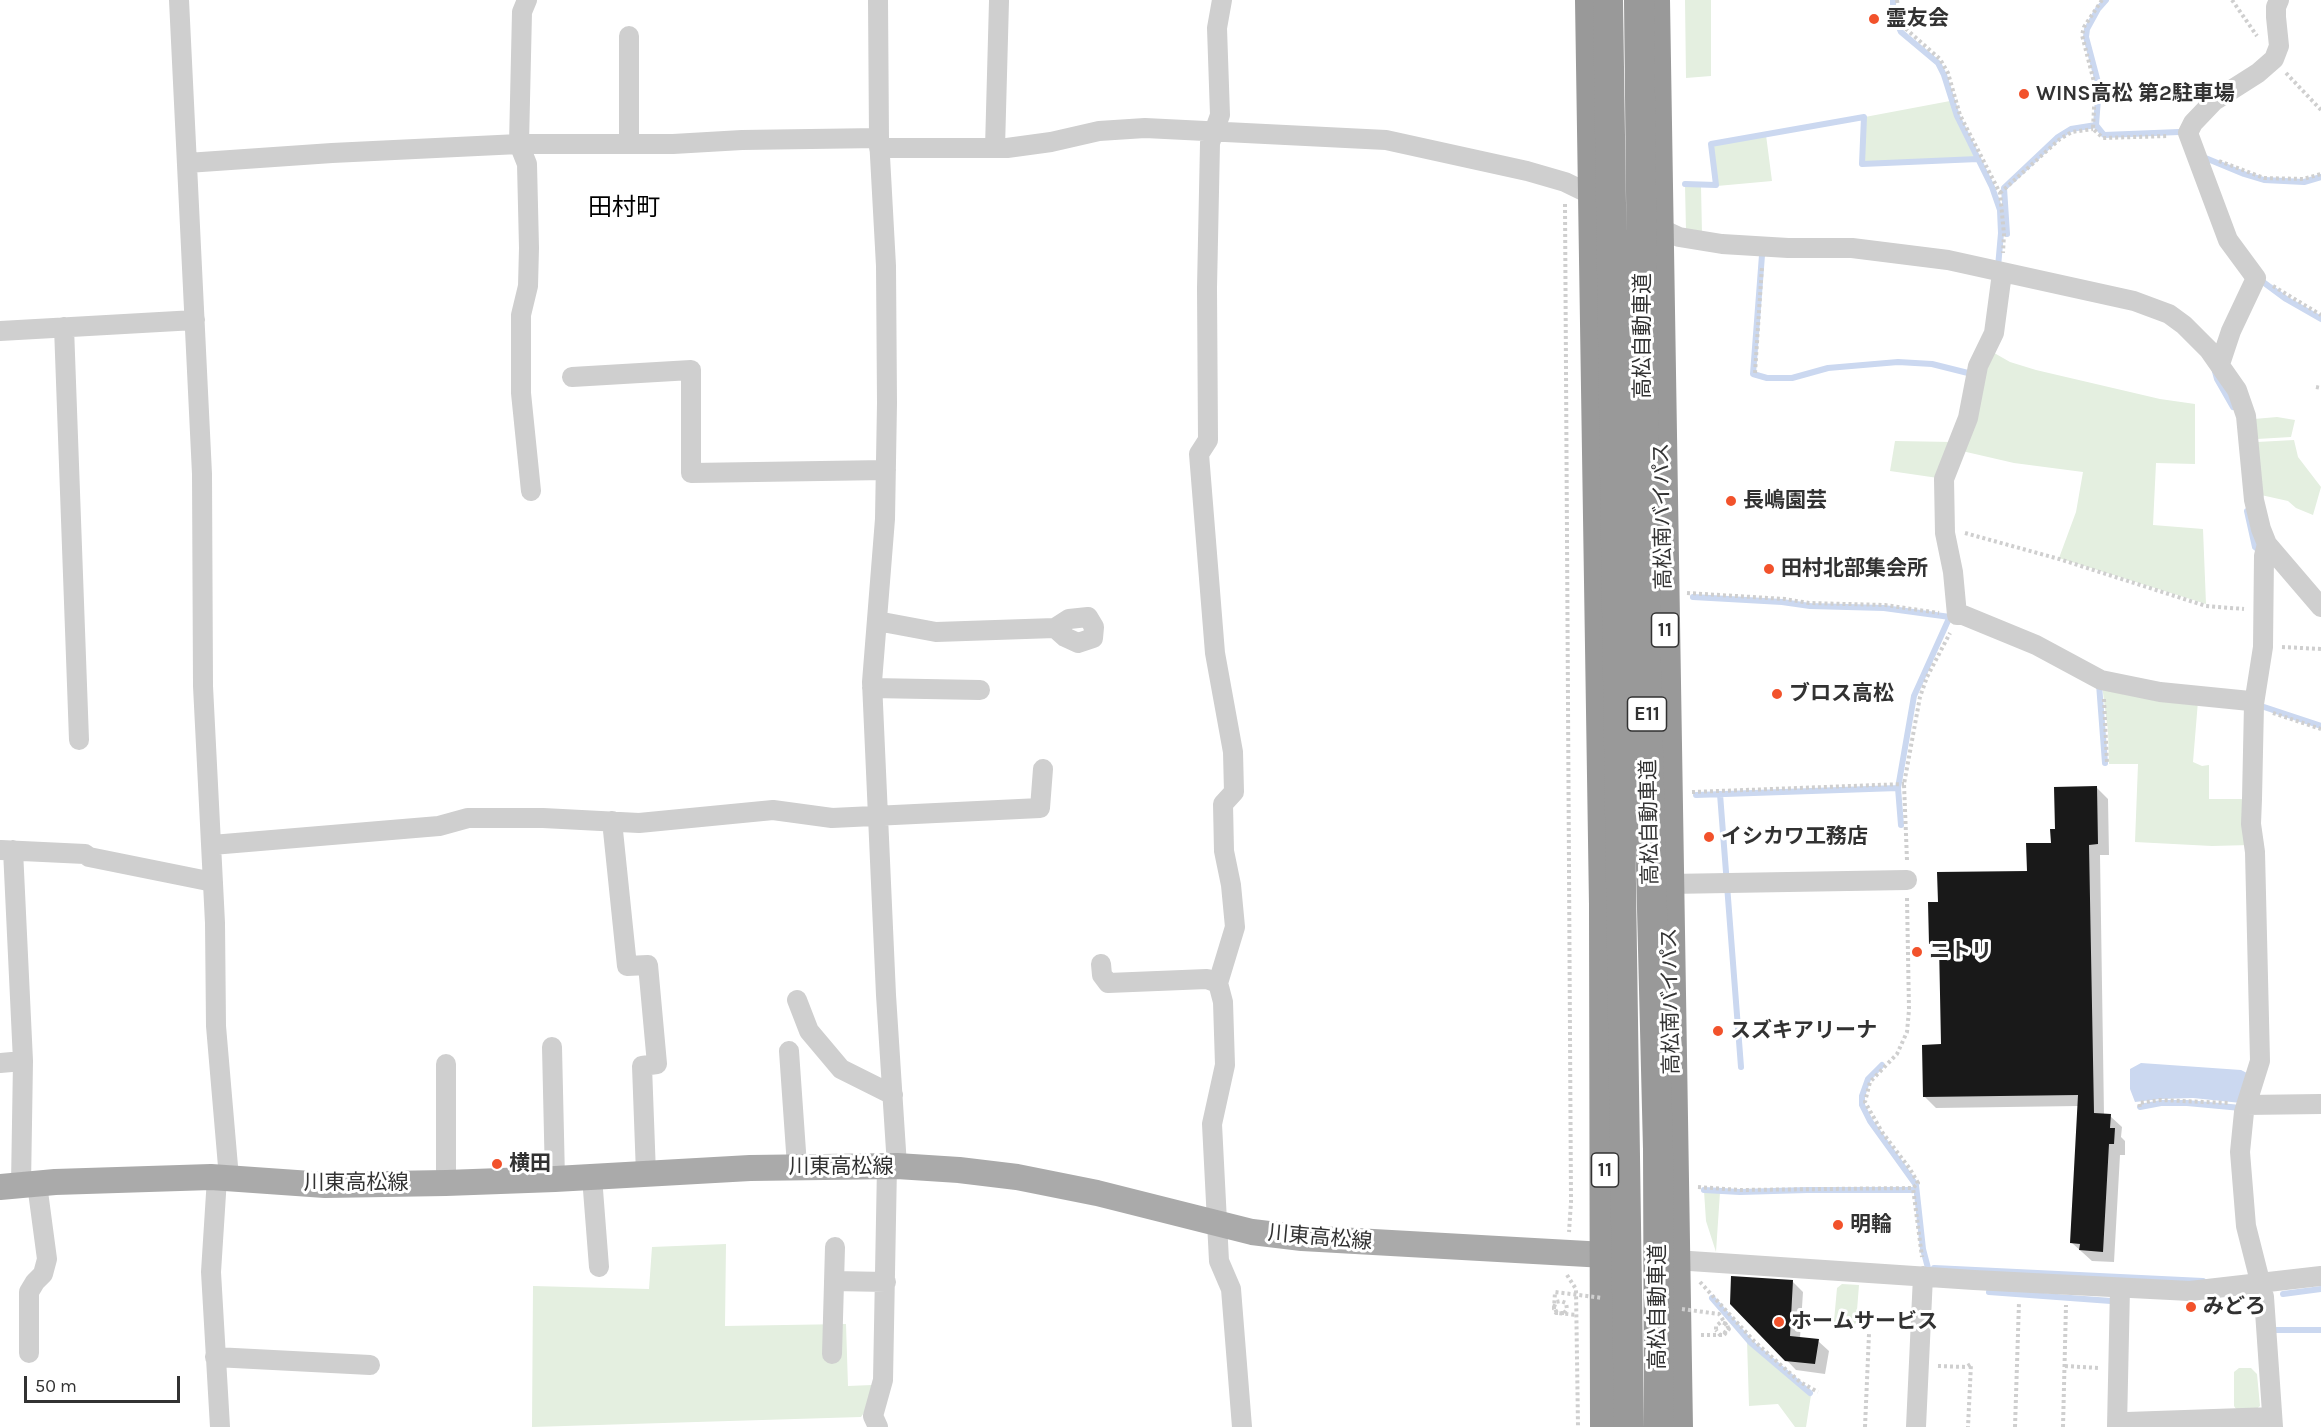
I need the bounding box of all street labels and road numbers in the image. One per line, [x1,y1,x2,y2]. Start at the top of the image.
street label: 高松自動車道 [1630,273,1656,399]
street label: 高松南バイパス [1649,442,1677,590]
road number: 11 [1652,613,1678,647]
road number: E11 [1628,697,1666,731]
street label: 高松自動車道 [1636,759,1664,885]
street label: 高松南バイパス [1657,927,1685,1075]
road number: 11 [1592,1153,1618,1187]
street label: 川東高松線 [789,1154,893,1180]
street label: 川東高松線 [304,1170,408,1196]
street label: 川東高松線 [1267,1221,1373,1255]
street label: 高松自動車道 [1645,1244,1671,1370]

